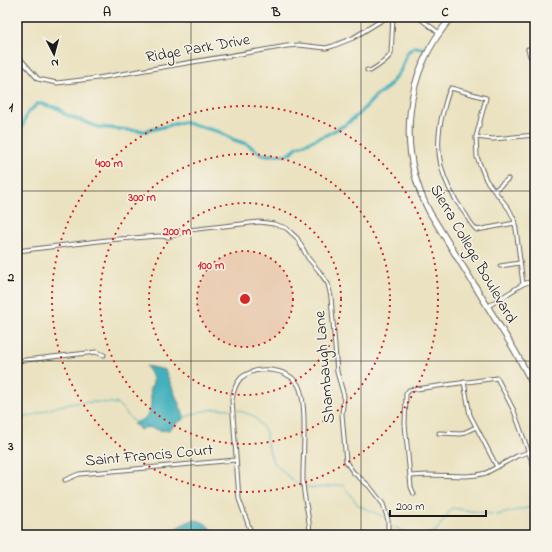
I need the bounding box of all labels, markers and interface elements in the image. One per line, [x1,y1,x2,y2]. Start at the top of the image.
text: A [103,3,111,22]
text: B [271,3,281,22]
text: C [441,3,449,22]
street label: Ridge Park Drive [144,28,253,70]
north arrow [34,34,74,74]
text: N [50,55,59,71]
text: 1 [9,98,14,117]
text: 400 m [94,155,123,173]
street label: Sierra College Boulevard [423,180,523,328]
text: 300 m [127,189,157,207]
text: 200 m [162,223,192,241]
text: 100 m [198,257,225,275]
text: 2 [7,268,15,287]
centre of rings [238,292,252,306]
street label: Shambaugh Lane [308,309,342,424]
text: 3 [7,437,14,456]
street label: Saint Francis Court [84,438,215,474]
scale bar [390,492,486,518]
text: 200 m [396,498,425,516]

